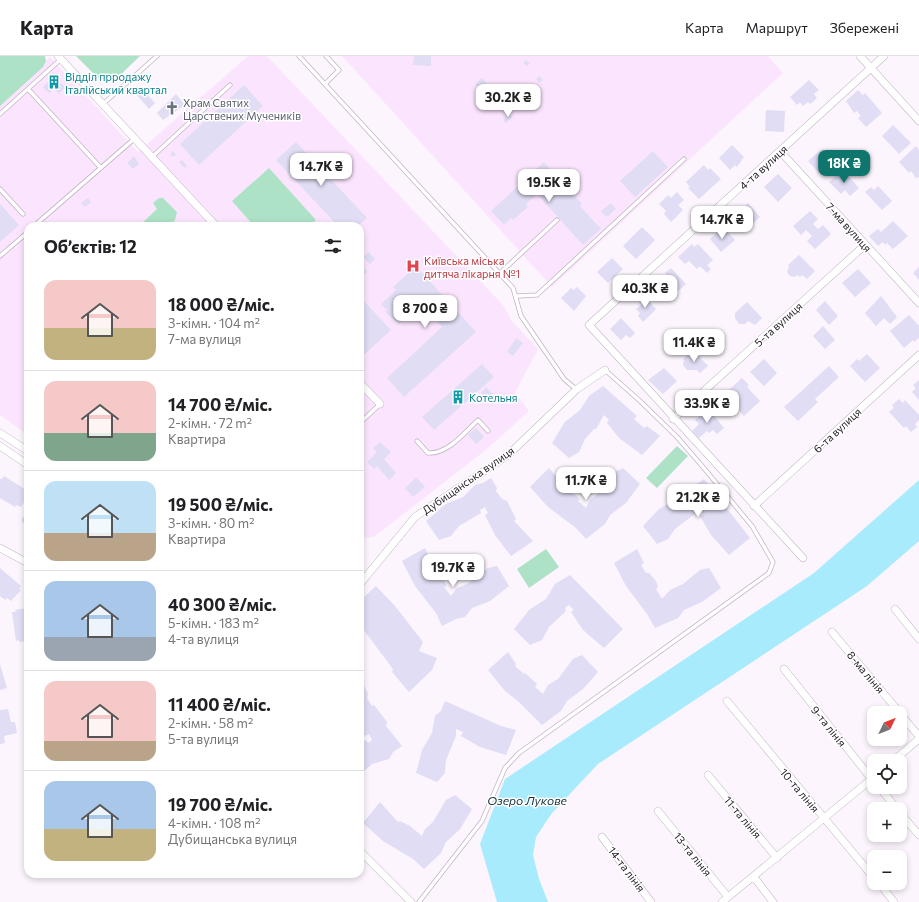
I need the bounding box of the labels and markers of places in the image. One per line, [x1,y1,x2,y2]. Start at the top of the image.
place label: Відділ прродажу Італійський квартал [65,70,167,96]
building icon: Відділ прродажу Італійський квартал [46,74,62,90]
pin: 30.2K ₴ [471,84,545,118]
place label: Храм Святих Царствених Мучеників [183,96,301,122]
church icon: Храм Святих Царствених Мучеників [164,100,180,116]
pin: 18K ₴ [816,150,872,184]
pin: 14.7K ₴ [284,153,358,187]
pin: 19.5K ₴ [512,169,586,203]
pin: 14.7K ₴ [685,206,759,240]
place label: Київська міська дитяча лікарня №1 [424,254,520,280]
hospital icon: Київська міська дитяча лікарня №1 [405,258,421,274]
pin: 40.3K ₴ [608,275,682,309]
pin: 8 700 ₴ [388,295,462,329]
pin: 11.4K ₴ [657,329,731,363]
building icon: Котельня [450,389,466,405]
pin: 33.9K ₴ [670,390,744,424]
place label: Котельня [469,391,517,404]
pin: 11.7K ₴ [549,467,623,501]
pin: 21.2K ₴ [661,484,735,518]
pin: 19.7K ₴ [416,554,490,588]

